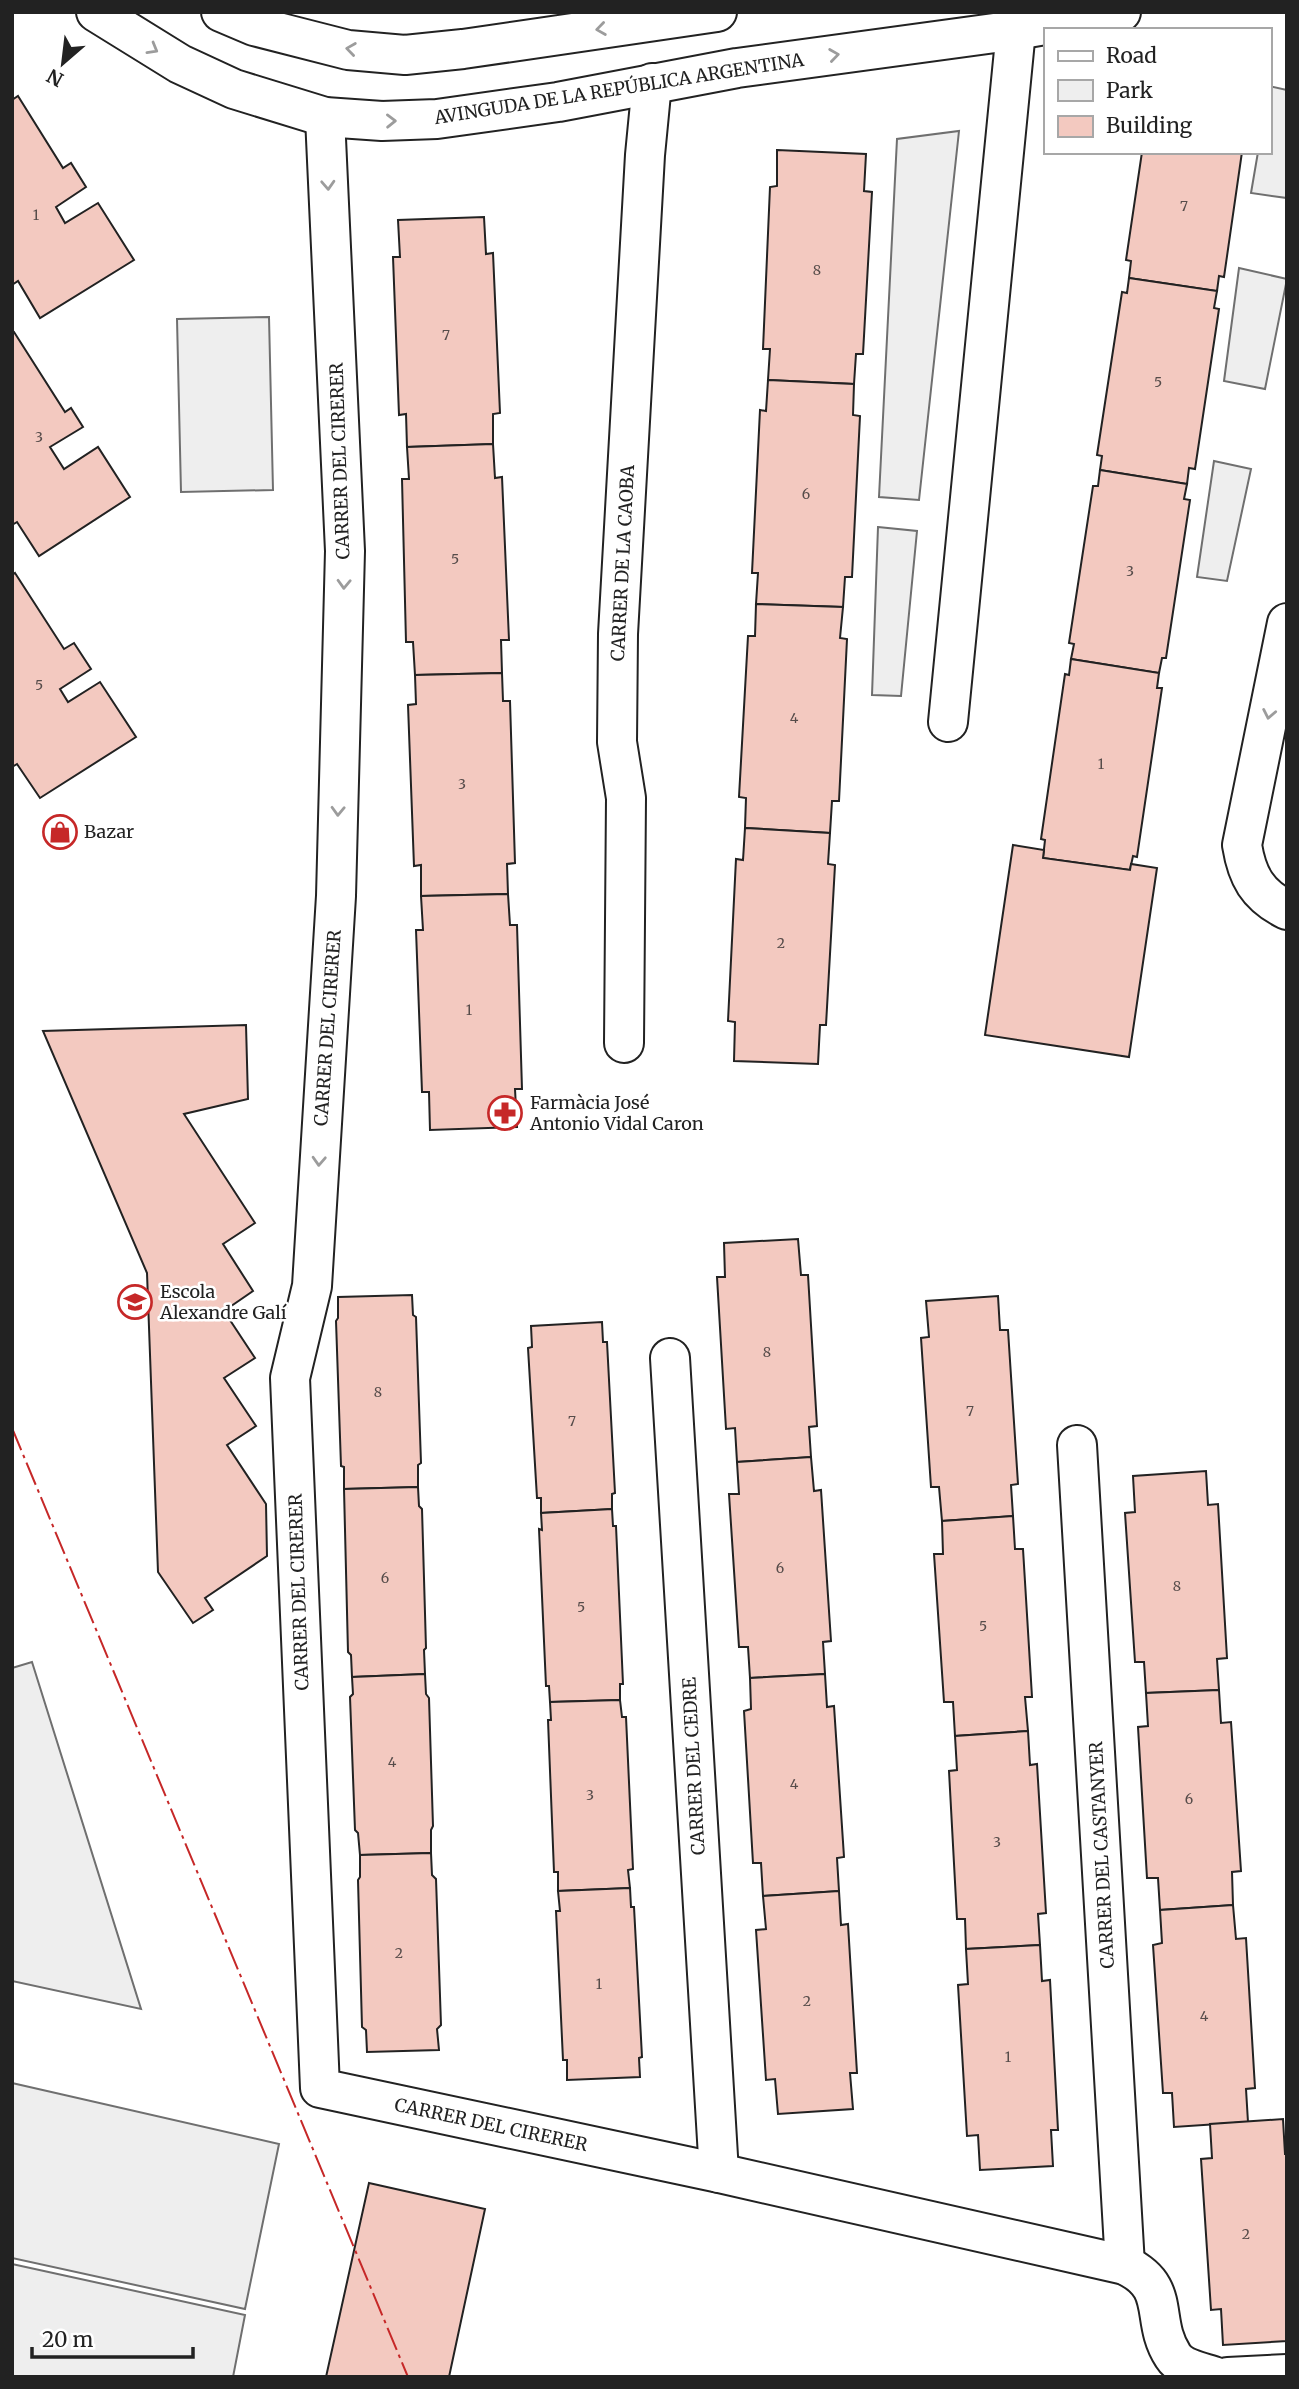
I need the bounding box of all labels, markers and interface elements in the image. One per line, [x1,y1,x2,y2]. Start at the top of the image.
one-way arrow [595,21,607,36]
north arrow [28,28,98,98]
legend [1044,28,1271,154]
one-way arrow [146,41,159,54]
one-way arrow [345,42,357,57]
text: Road [1106,42,1157,69]
street label: AVINGUDA DE LA REPÚBLICA ARGENTINA [432,48,806,129]
one-way arrow [828,48,840,63]
text: N [43,64,67,92]
text: Park [1106,77,1153,104]
text: Building [1106,112,1193,139]
one-way arrow [386,113,397,128]
one-way arrow [321,180,336,191]
house number: 7 [1180,197,1188,215]
house number: 1 [33,206,39,224]
house number: 8 [813,261,821,279]
house number: 7 [442,326,450,344]
street label: CARRER DEL CIRERER [325,362,354,560]
house number: 5 [1154,373,1162,391]
house number: 3 [35,428,43,446]
street label: CARRER DE LA CAOBA [606,464,639,662]
house number: 6 [802,485,810,503]
house number: 5 [451,550,459,568]
house number: 3 [1126,562,1134,580]
one-way arrow [336,579,352,590]
house number: 5 [35,676,43,694]
one-way arrow [1262,708,1277,720]
house number: 4 [790,709,799,727]
house number: 1 [1098,755,1104,773]
house number: 3 [458,775,466,793]
one-way arrow [330,806,345,817]
shop icon: Bazar [41,813,79,851]
place label: Bazar [84,820,134,843]
street label: CARRER DEL CIRERER [309,929,346,1127]
house number: 2 [777,934,785,952]
house number: 1 [466,1001,472,1019]
place label: Farmàcia José Antonio Vidal Caron [529,1091,704,1135]
pharmacy icon: Farmàcia José Antonio Vidal Caron [486,1094,524,1132]
one-way arrow [312,1156,327,1167]
place label: Escola Alexandre Galí [159,1280,288,1324]
school or university icon: Escola Alexandre Galí [116,1283,154,1321]
house number: 8 [763,1343,771,1361]
house number: 8 [374,1383,382,1401]
house number: 7 [966,1402,974,1420]
house number: 7 [568,1412,576,1430]
street label: CARRER DEL CIRERER [284,1493,313,1691]
house number: 6 [776,1559,784,1577]
house number: 6 [381,1569,389,1587]
house number: 8 [1173,1577,1181,1595]
house number: 5 [577,1598,585,1616]
house number: 5 [979,1617,987,1635]
street label: CARRER DEL CEDRE [677,1676,710,1856]
street label: CARRER DEL CASTANYER [1084,1740,1119,1969]
house number: 4 [388,1753,397,1771]
house number: 4 [790,1775,799,1793]
house number: 3 [586,1786,594,1804]
house number: 6 [1185,1790,1193,1808]
house number: 3 [993,1833,1001,1851]
house number: 2 [395,1944,403,1962]
house number: 1 [596,1975,602,1993]
house number: 2 [803,1992,811,2010]
house number: 4 [1200,2007,1209,2025]
house number: 1 [1005,2048,1011,2066]
street label: CARRER DEL CIRERER [392,2093,590,2156]
house number: 2 [1242,2225,1250,2243]
scale bar [32,2316,192,2360]
text: 20 m [42,2326,94,2353]

